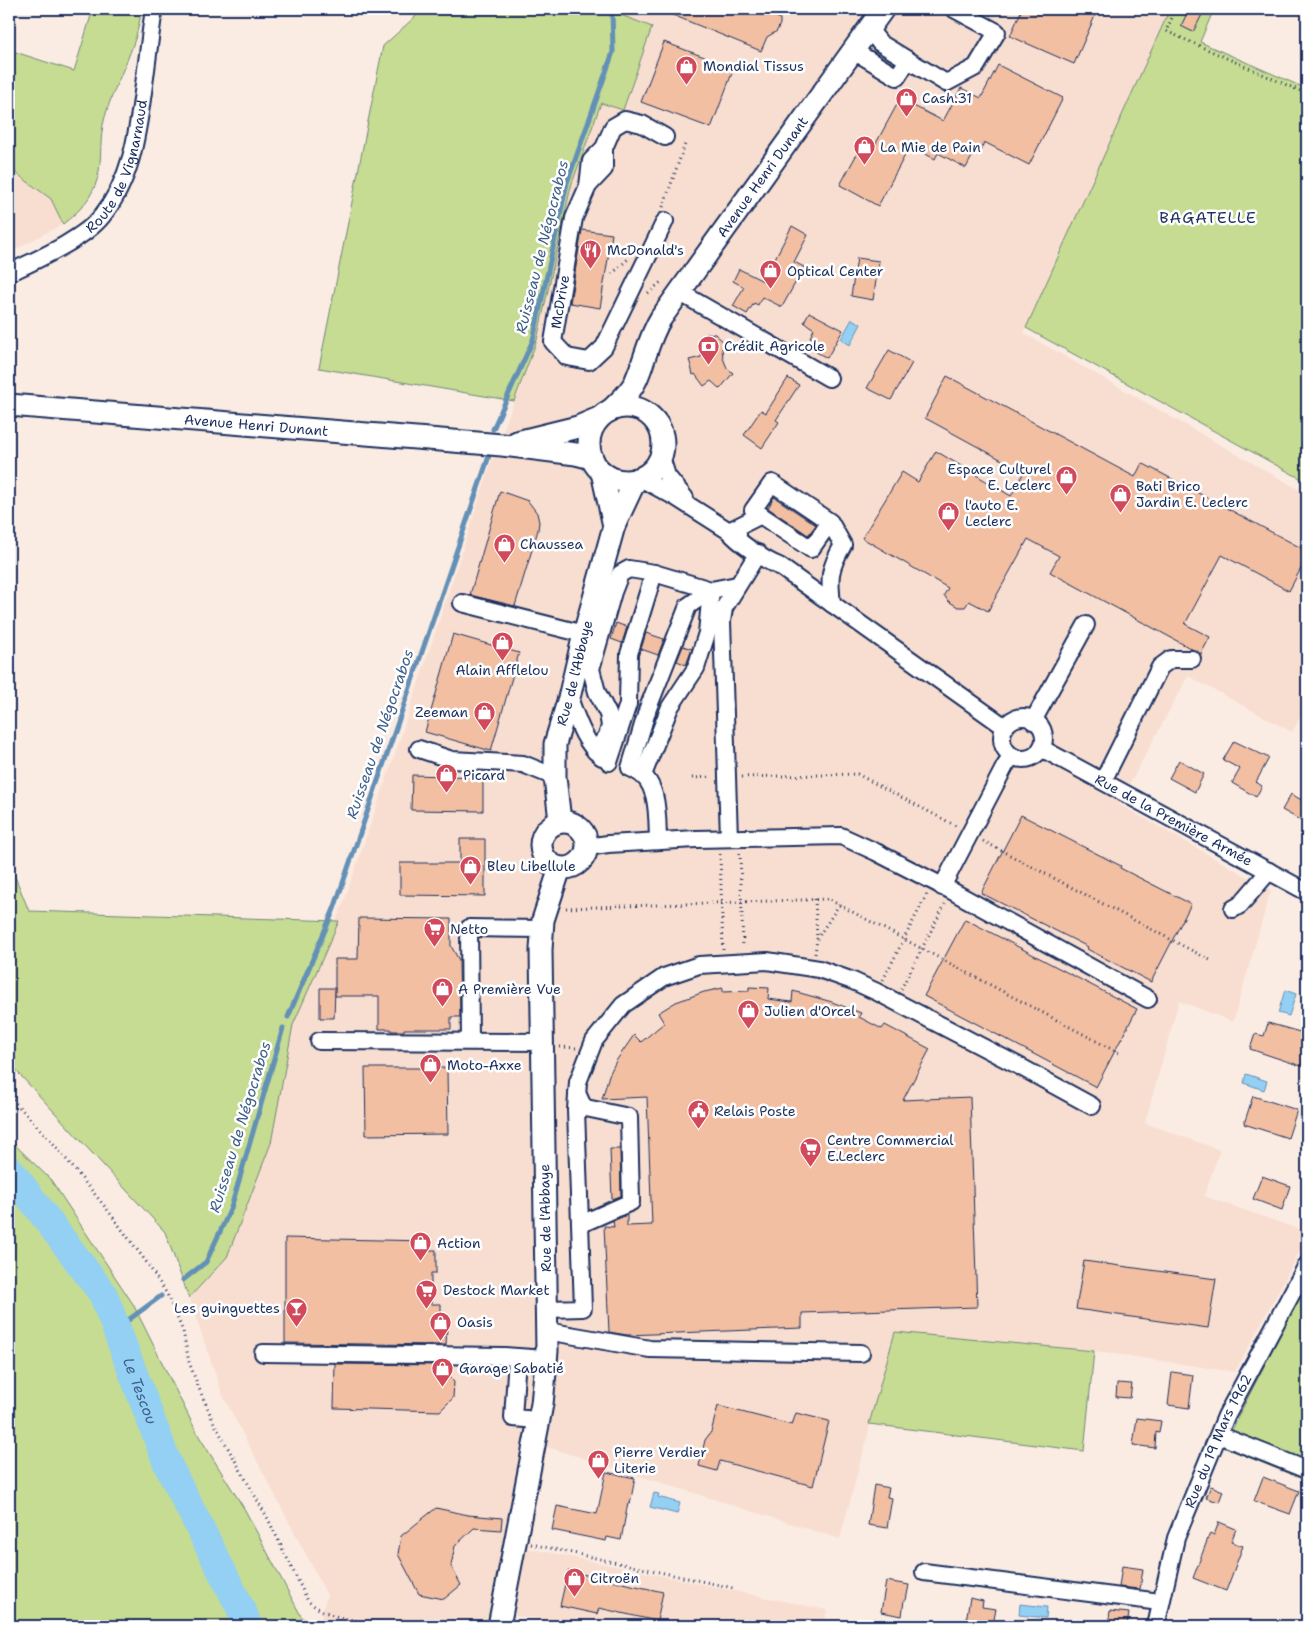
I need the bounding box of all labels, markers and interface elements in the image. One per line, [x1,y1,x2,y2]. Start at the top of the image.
shop icon: Mondial Tissus [675,54,699,85]
place label: Mondial Tissus [703,57,804,75]
shop icon: Cash.31 [894,86,918,117]
place label: Cash.31 [922,89,972,107]
street label: Route de Vignarnaud [82,98,151,237]
street label: Avenue Henri Dunant [713,113,812,241]
shop icon: La Mie de Pain [852,135,876,166]
place label: La Mie de Pain [880,138,981,156]
water label: Ruisseau de Négocrabos [511,158,573,336]
district label: BAGATELLE [1159,207,1257,228]
restaurant icon: McDonald's [579,238,603,269]
place label: McDonald's [607,241,684,259]
shop icon: Optical Center [759,259,783,290]
place label: Optical Center [787,262,884,280]
street label: McDrive [546,274,573,330]
bank icon: Crédit Agricole [696,334,720,365]
place label: Crédit Agricole [724,337,825,355]
street label: Avenue Henri Dunant [183,410,329,440]
place label: Espace Culturel E. Leclerc [948,460,1052,494]
shop icon: Espace Culturel E. Leclerc [1055,465,1079,496]
place label: Bati Brico Jardin E. Leclerc [1136,477,1248,511]
shop icon: Bati Brico Jardin E. Leclerc [1108,482,1132,513]
place label: l'auto E. Leclerc [965,496,1018,530]
shop icon: l'auto E. Leclerc [937,501,961,532]
shop icon: Chaussea [492,532,516,563]
place label: Chaussea [520,535,584,553]
street label: Rue de l'Abbaye [552,618,596,728]
shop icon: Alain Afflelou [490,630,514,661]
water label: Ruisseau de Négocrabos [342,647,418,821]
place label: Alain Afflelou [455,661,549,679]
shop icon: Zeeman [472,700,496,731]
place label: Zeeman [415,703,468,721]
shop icon: Picard [435,763,459,794]
place label: Picard [463,766,505,784]
street label: Rue de la Première Armée [1092,770,1256,870]
shop icon: Bleu Libellule [459,854,483,885]
place label: Bleu Libellule [487,857,576,875]
supermarket icon: Netto [422,917,446,948]
place label: Netto [450,920,488,938]
shop icon: A Première Vue [430,977,454,1008]
place label: A Première Vue [458,980,561,998]
shop icon: Julien d'Orcel [736,999,760,1030]
place label: Julien d'Orcel [764,1002,856,1020]
water label: Ruisseau de Négocrabos [204,1039,276,1215]
shop icon: Moto-Axxe [419,1053,443,1084]
place label: Moto-Axxe [447,1056,522,1074]
public building icon: Relais Poste [686,1099,710,1130]
place label: Relais Poste [714,1102,796,1120]
place label: Centre Commercial E.Leclerc [827,1131,954,1165]
supermarket icon: Centre Commercial E.Leclerc [799,1136,823,1167]
street label: Rue de l'Abbaye [535,1164,555,1272]
shop icon: Action [409,1231,433,1262]
place label: Action [437,1234,481,1252]
supermarket icon: Destock Market [415,1278,439,1309]
place label: Destock Market [443,1281,550,1299]
bar icon: Les guinguettes [284,1296,308,1327]
place label: Les guinguettes [174,1299,280,1317]
shop icon: Oasis [429,1310,453,1341]
place label: Oasis [457,1313,493,1331]
water label: Le Tescou [118,1355,162,1427]
shop icon: Garage Sabatié [431,1356,455,1387]
place label: Garage Sabatié [459,1359,564,1377]
street label: Rue du 19 Mars 1962 [1180,1371,1256,1511]
place label: Pierre Verdier Literie [614,1443,707,1477]
shop icon: Pierre Verdier Literie [586,1448,610,1479]
shop icon: Citroën [562,1566,586,1597]
place label: Citroën [590,1569,639,1587]

